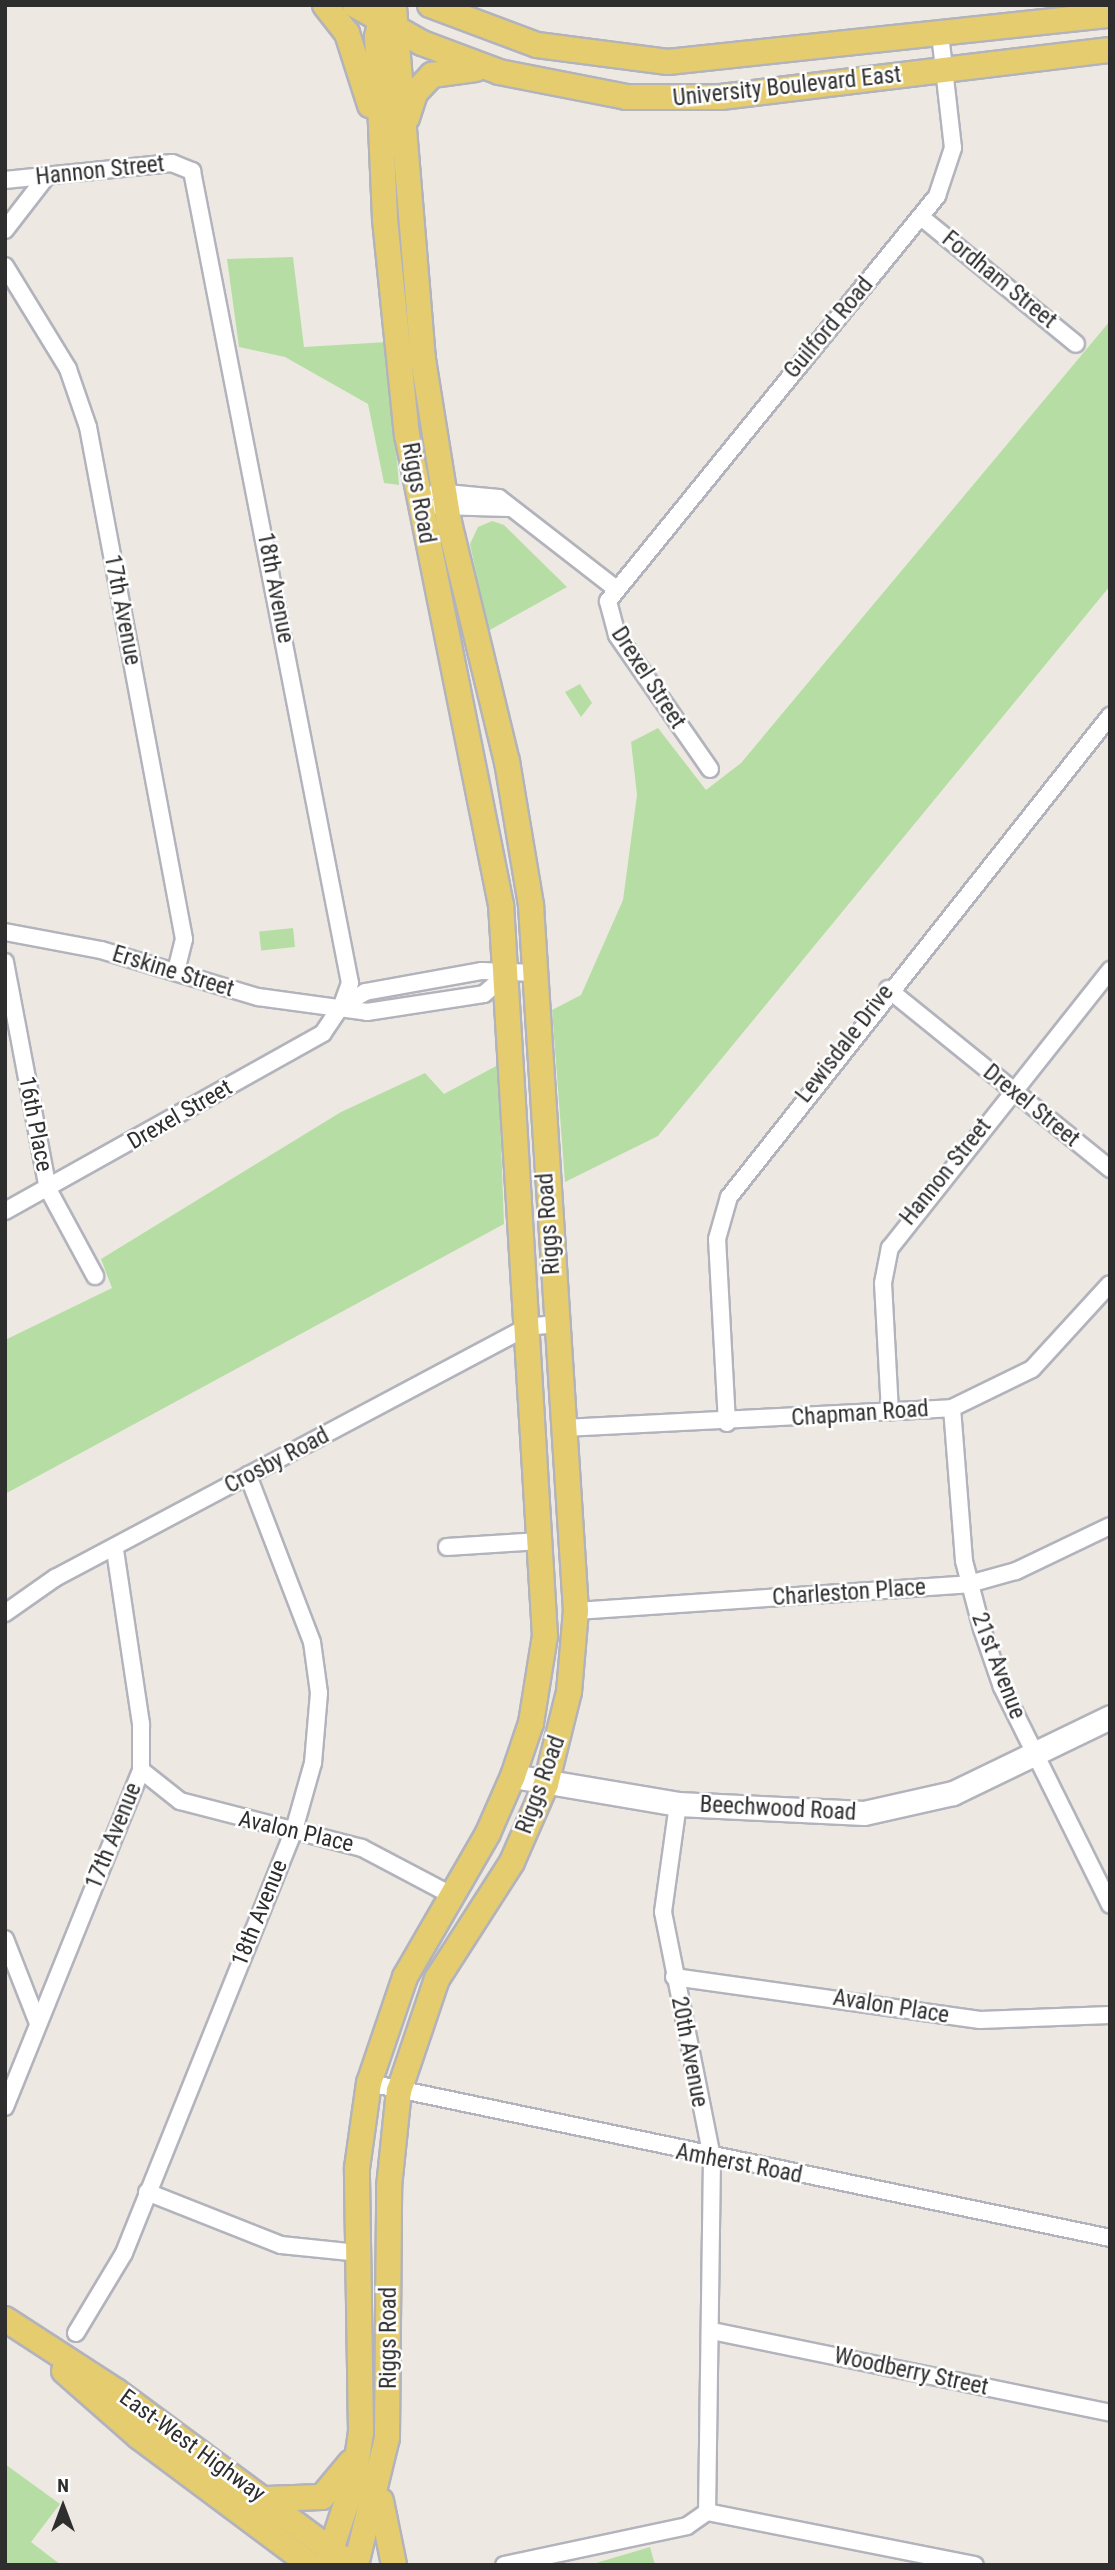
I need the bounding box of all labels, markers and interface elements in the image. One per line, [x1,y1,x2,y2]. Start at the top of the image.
street label: University Boulevard East [672,61,902,113]
street label: Hannon Street [34,151,166,191]
street label: Fordham Street [936,225,1062,335]
street label: Guilford Road [779,272,879,384]
street label: Riggs Road [396,440,440,546]
street label: 18th Avenue [251,530,299,646]
street label: 17th Avenue [98,552,146,668]
street label: Drexel Street [605,622,691,734]
street label: Erskine Street [109,940,237,1004]
street label: Lewisdale Drive [790,980,900,1108]
street label: Drexel Street [977,1059,1085,1153]
street label: 16th Place [12,1074,58,1174]
street label: Drexel Street [123,1074,237,1156]
street label: Hannon Street [895,1113,997,1231]
street label: Riggs Road [532,1172,566,1276]
street label: Chapman Road [790,1395,930,1433]
street label: Crosby Road [220,1422,334,1500]
street label: Charleston Place [771,1574,927,1612]
street label: 21st Avenue [965,1609,1031,1723]
street label: Riggs Road [511,1732,571,1838]
street label: 17th Avenue [80,1779,148,1893]
street label: Beechwood Road [699,1791,857,1827]
street label: Avalon Place [236,1805,356,1859]
street label: 18th Avenue [226,1856,294,1970]
street label: Avalon Place [831,1984,951,2030]
street label: 20th Avenue [665,1994,713,2110]
street label: Amherst Road [673,2138,805,2190]
street label: Riggs Road [375,2287,403,2389]
street label: Woodberry Street [831,2342,991,2402]
street label: East-West Highway [114,2384,270,2508]
north arrow [28,2472,98,2542]
text: N [57,2474,69,2497]

